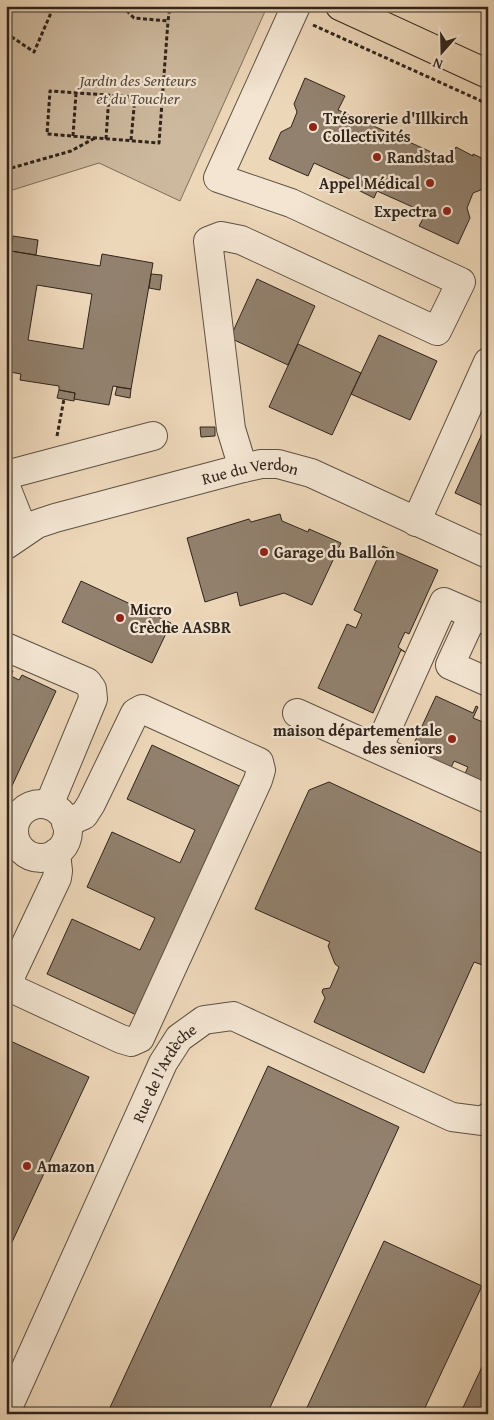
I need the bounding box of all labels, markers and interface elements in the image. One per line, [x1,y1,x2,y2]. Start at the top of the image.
north arrow [416,28,466,78]
text: N [429,53,445,75]
park label: Jardin des Senteurs et du Toucher [76,68,197,110]
place label: Trésorerie d'Illkirch Collectivités [323,106,469,148]
marker: Trésorerie d'Illkirch Collectivités [307,121,319,133]
place label: Randstad [387,145,455,169]
marker: Randstad [371,151,383,163]
place label: Appel Médical [319,171,420,195]
marker: Appel Médical [424,177,436,189]
place label: Expectra [374,199,438,223]
marker: Expectra [441,205,453,217]
street label: Rue du Verdon [199,452,301,490]
place label: Garage du Ballon [274,540,396,564]
marker: Garage du Ballon [258,546,270,558]
place label: Micro Crèche AASBR [130,597,231,639]
marker: Micro Crèche AASBR [114,612,126,624]
place label: maison départementale des seniors [273,718,442,760]
marker: maison départementale des seniors [446,733,458,745]
street label: Rue de l'Ardèche [126,1017,201,1126]
place label: Amazon [37,1154,95,1178]
marker: Amazon [21,1160,33,1172]

